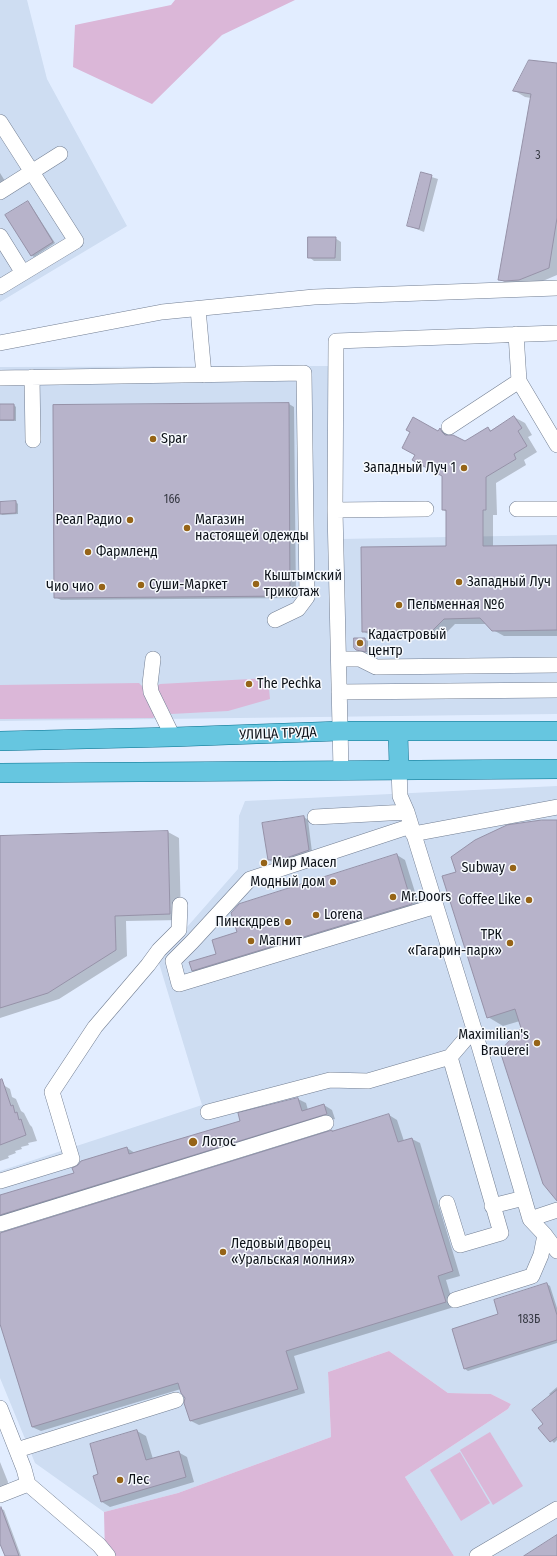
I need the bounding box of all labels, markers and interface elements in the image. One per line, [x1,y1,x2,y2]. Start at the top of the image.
house number: 3 [535,149,541,163]
place label: Spar [161,431,187,447]
marker: Spar [148,434,158,444]
place label: Западный Луч 1 [363,460,456,476]
marker: Западный Луч 1 [459,463,469,473]
house number: 166 [164,493,180,507]
place label: Реал Радио [56,512,122,528]
place label: Магазин настоящей одежды [195,512,309,544]
marker: Реал Радио [125,515,135,525]
marker: Магазин настоящей одежды [182,523,192,533]
place label: Фармленд [96,544,158,560]
marker: Фармленд [83,547,93,557]
place label: Кыштымский трикотаж [264,568,342,600]
place label: Западный Луч [467,574,551,590]
place label: Суши-Маркет [149,577,227,593]
marker: Западный Луч [454,577,464,587]
place label: Чио чио [46,579,94,595]
marker: Кыштымский трикотаж [251,579,261,589]
marker: Суши-Маркет [136,580,146,590]
marker: Чио чио [97,582,107,592]
place label: Пельменная №6 [407,597,504,613]
marker: Пельменная №6 [394,600,404,610]
place label: Кадастровый центр [368,627,447,660]
marker: Кадастровый центр [355,638,365,648]
place label: The Pechka [257,676,321,692]
marker: The Pechka [244,679,254,689]
street label: УЛИЦА ТРУДА [239,724,317,744]
place label: Мир Масел [272,855,337,871]
marker: Мир Масел [259,858,269,868]
place label: Subway [461,860,505,876]
marker: Subway [508,863,518,873]
place label: Модный дом [250,874,325,890]
marker: Модный дом [328,877,338,887]
place label: Mr.Doors [401,889,451,905]
marker: Mr.Doors [388,892,398,902]
place label: Coffee Like [458,892,521,908]
marker: Coffee Like [524,895,534,905]
place label: Lorena [324,907,363,923]
marker: Lorena [311,910,321,920]
place label: Пинскдрев [216,914,280,930]
marker: Пинскдрев [283,917,293,927]
place label: ТРК «Гагарин-парк» [407,927,502,960]
place label: Магнит [259,933,302,949]
marker: Магнит [246,936,256,946]
marker: ТРК «Гагарин-парк» [505,938,515,948]
place label: Maximilian's Brauerei [458,1027,529,1060]
marker: Maximilian's Brauerei [532,1038,542,1048]
place label: Лотос [202,1134,236,1150]
marker: Лотос [187,1136,199,1148]
place label: Ледовый дворец «Уральская молния» [231,1236,355,1268]
marker: Ледовый дворец «Уральская молния» [218,1247,228,1257]
house number: 183Б [518,1313,540,1327]
place label: Лес [128,1472,149,1488]
marker: Лес [115,1475,125,1485]

